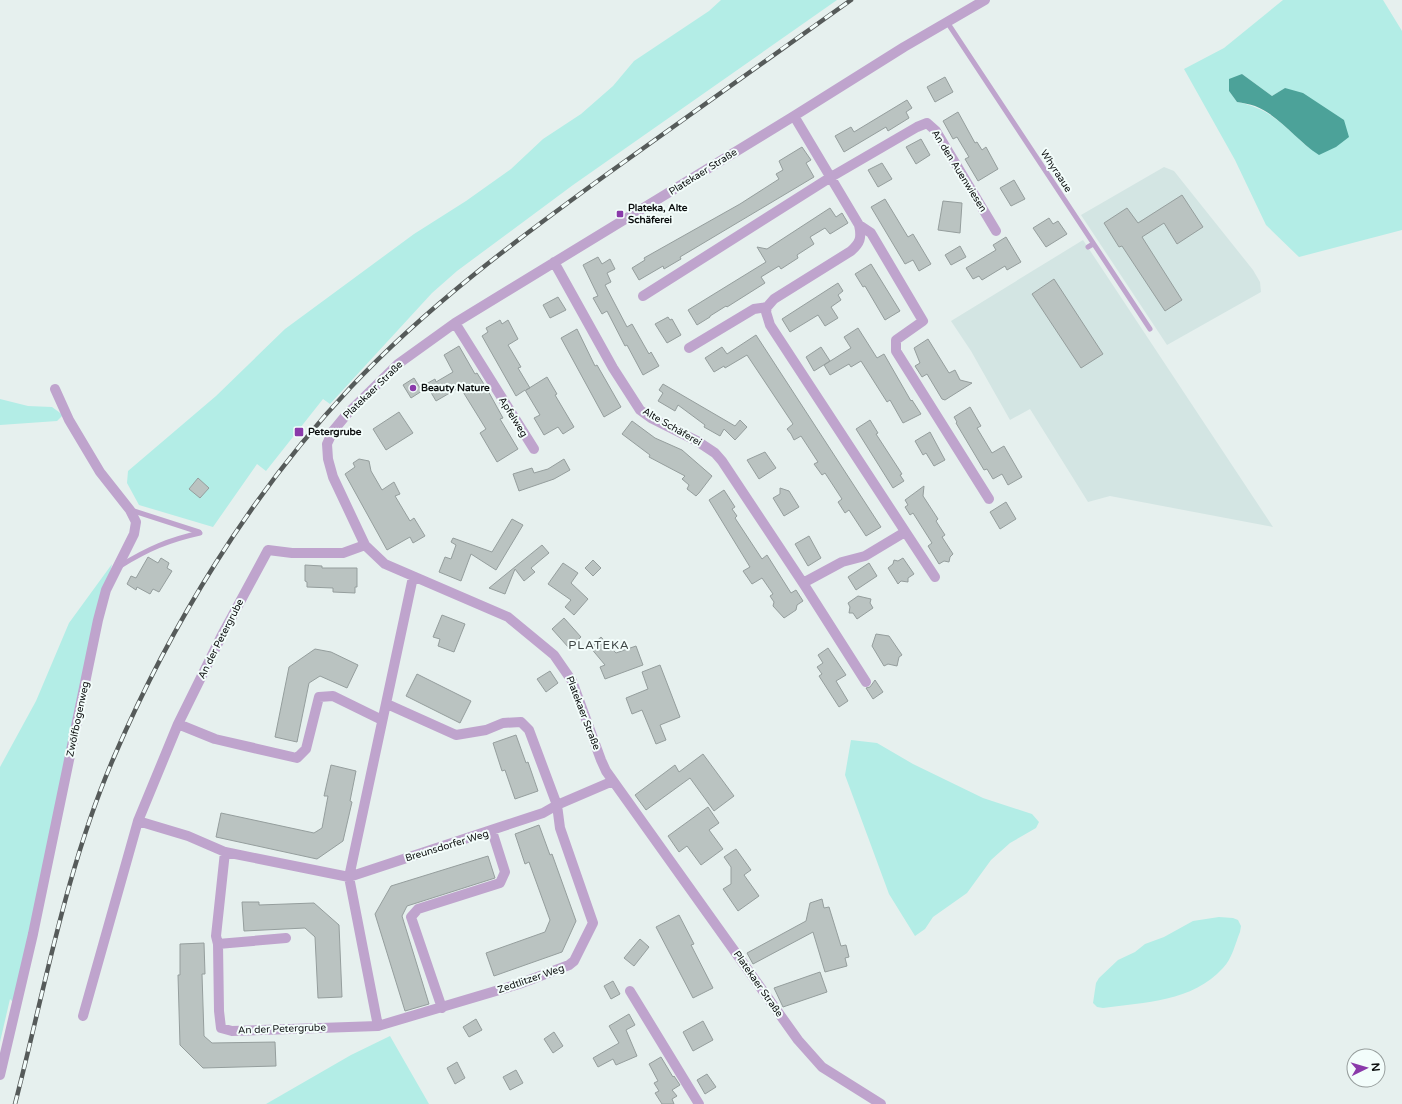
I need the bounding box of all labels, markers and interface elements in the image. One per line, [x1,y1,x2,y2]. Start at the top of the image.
street label: An den Auenwiesen [929,128,989,214]
street label: Platekaer Straße [667,146,740,198]
street label: Whyraaue [1038,147,1074,195]
place label: Plateka, Alte Schäferei [628,202,688,226]
marker: Plateka, Alte Schäferei [615,209,625,219]
street label: Platekaer Straße [341,358,405,421]
place label: Beauty Nature [421,382,490,394]
marker: Beauty Nature [408,383,418,393]
street label: Apfelweg [496,395,530,439]
street label: Alte Schäferei [640,405,704,449]
marker: Petergrube [293,426,305,438]
place label: Petergrube [308,426,362,438]
street label: An der Petergrube [196,597,246,681]
district label: PLATEKA [568,638,630,652]
street label: Platekaer Straße [563,674,603,752]
street label: Zwölfbogenweg [64,680,92,758]
street label: Breunsdorfer Weg [404,828,490,864]
street label: Platekaer Straße [731,949,785,1020]
street label: Zedtlitzer Weg [496,962,566,996]
street label: An der Petergrube [238,1021,327,1037]
north arrow [1346,1048,1386,1088]
text: N [1369,1062,1382,1072]

